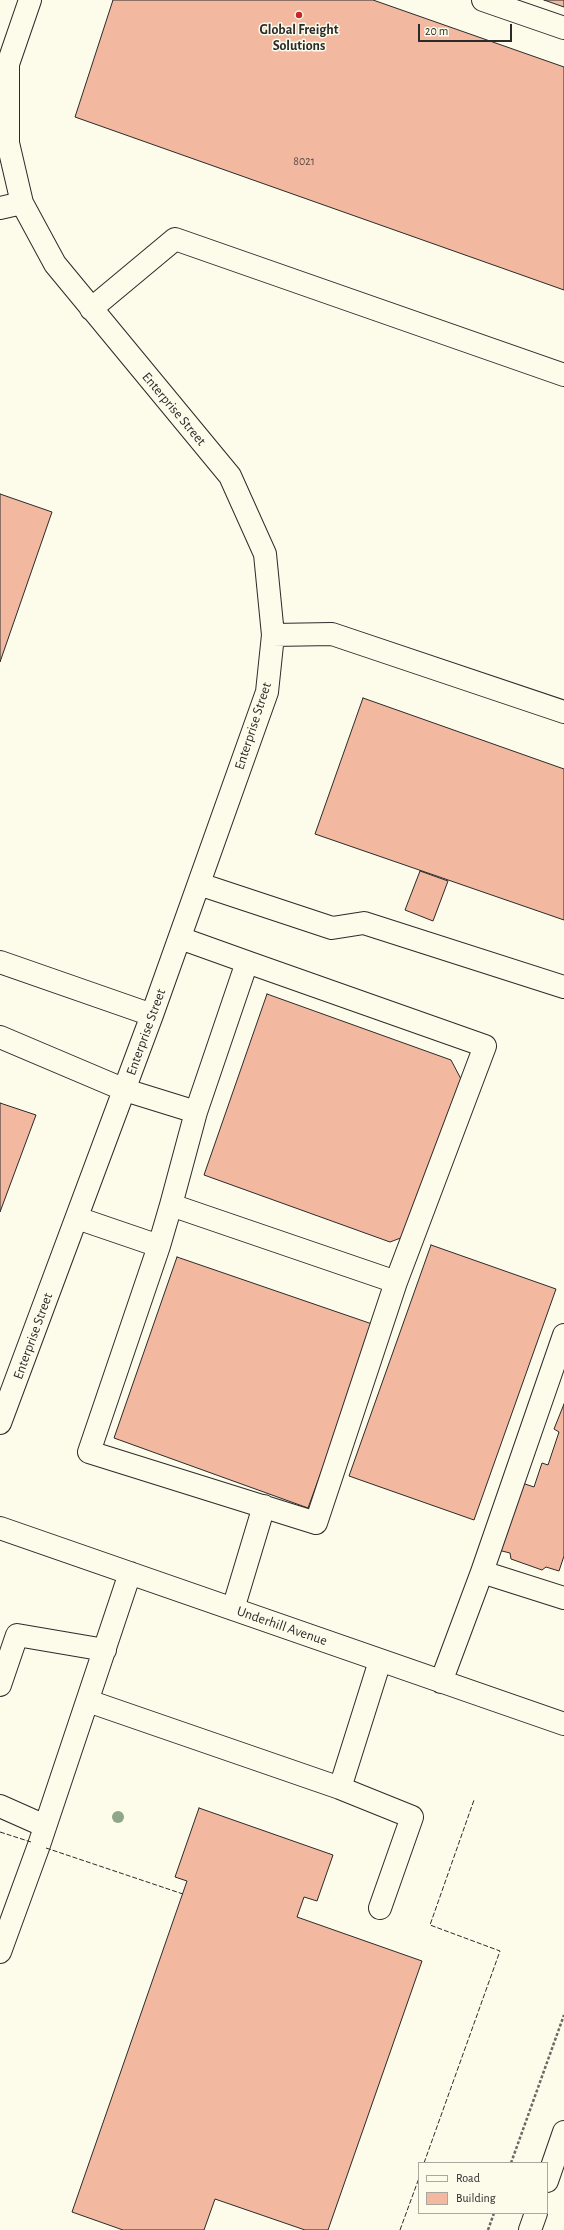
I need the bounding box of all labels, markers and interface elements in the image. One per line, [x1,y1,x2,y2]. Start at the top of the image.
marker: Global Freight Solutions [294,10,304,20]
scale bar [420,16,514,42]
place label: Global Freight Solutions [259,22,339,54]
text: 20 m [425,25,448,37]
house number: 8021 [293,154,315,168]
street label: Enterprise Street [138,369,210,449]
street label: Enterprise Street [231,680,275,772]
street label: Enterprise Street [123,986,169,1078]
street label: Enterprise Street [10,1290,56,1382]
street label: Underhill Avenue [235,1603,329,1649]
legend [418,2162,548,2214]
text: Road [456,2172,480,2184]
text: Building [456,2192,496,2204]

